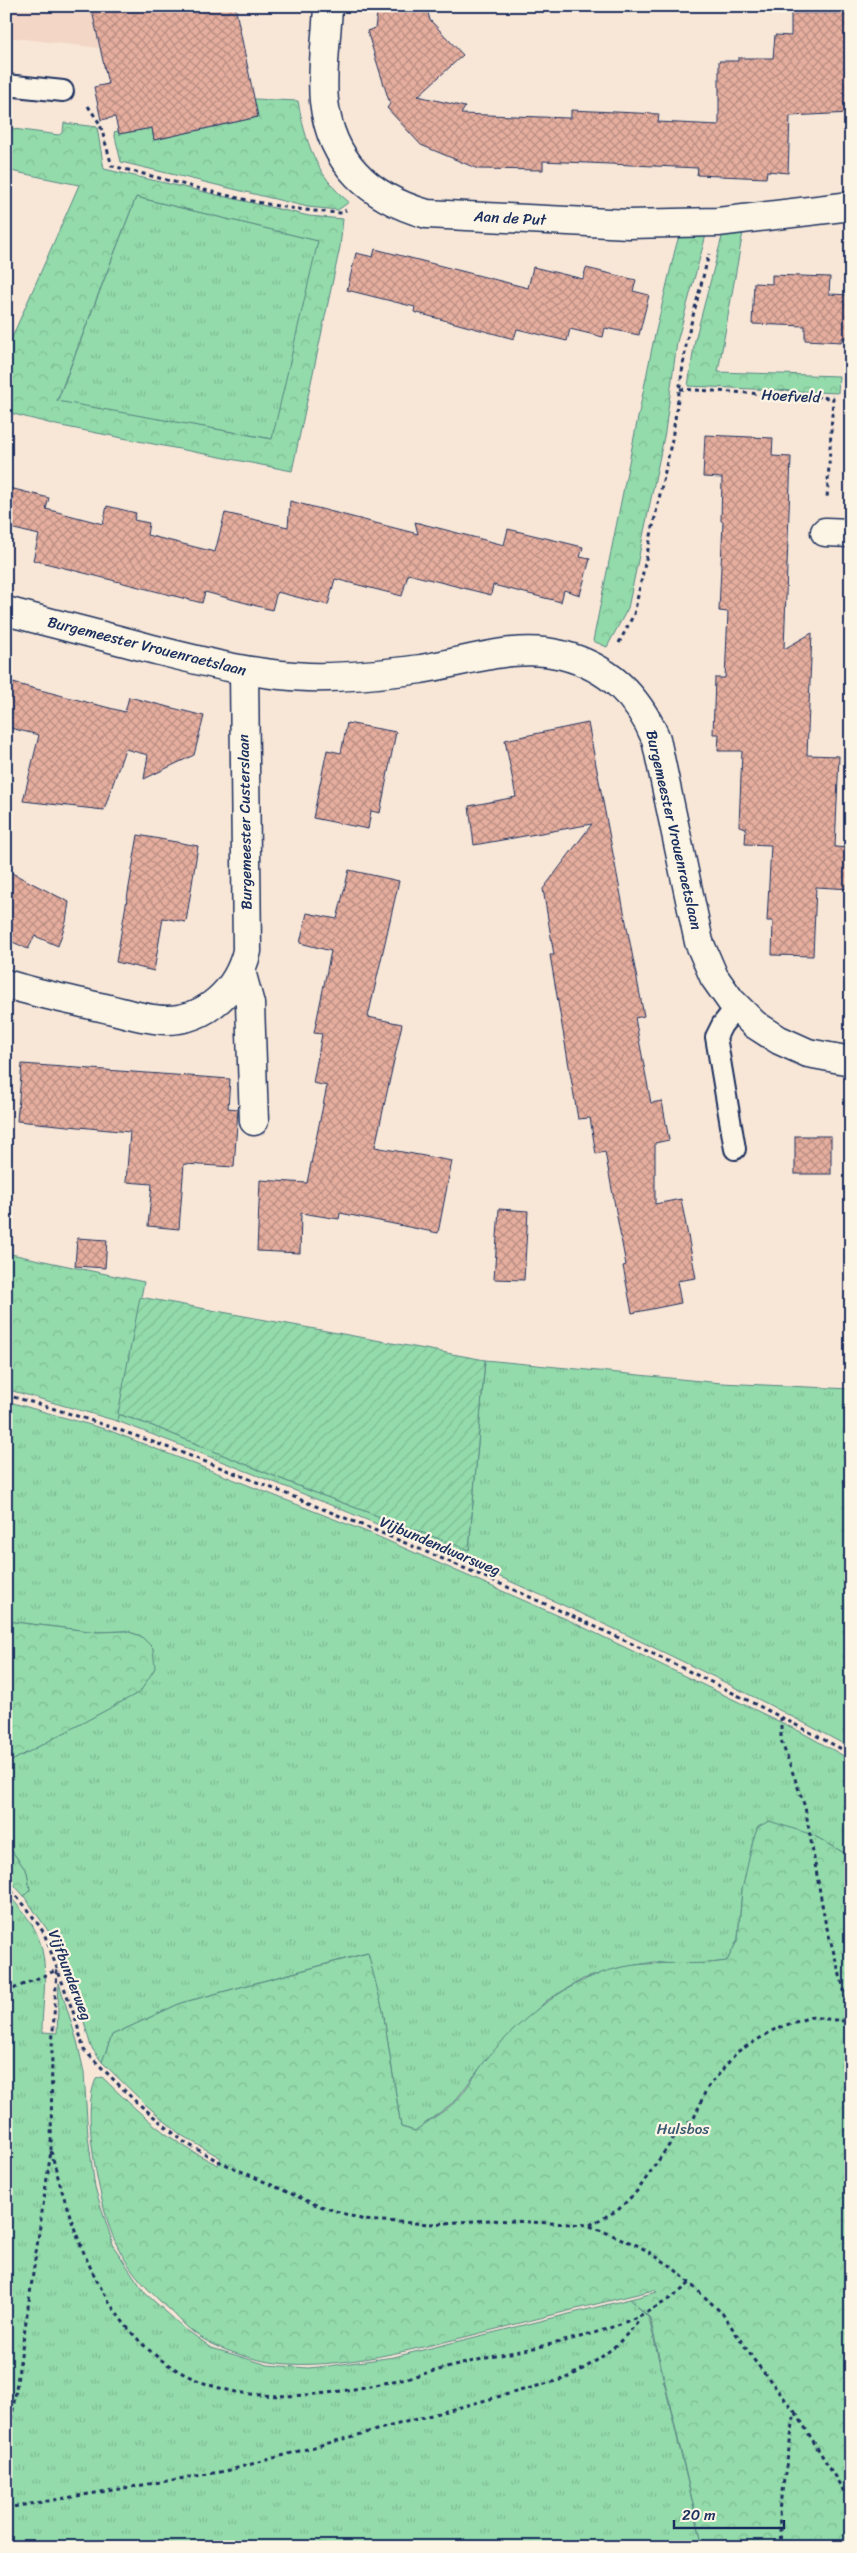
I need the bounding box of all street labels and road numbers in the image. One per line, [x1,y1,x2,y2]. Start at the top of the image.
street label: Aan de Put [472,203,548,233]
street label: Hoefveld [761,381,822,411]
street label: Burgemeester Vrouenraetslaan [45,609,249,683]
street label: Burgemeester Vrouenraetslaan [638,728,710,932]
street label: Burgemeester Custerslaan [230,734,260,910]
street label: Vijbundendwarsweg [376,1509,505,1583]
street label: Vijfbunderweg [41,1926,99,2025]

